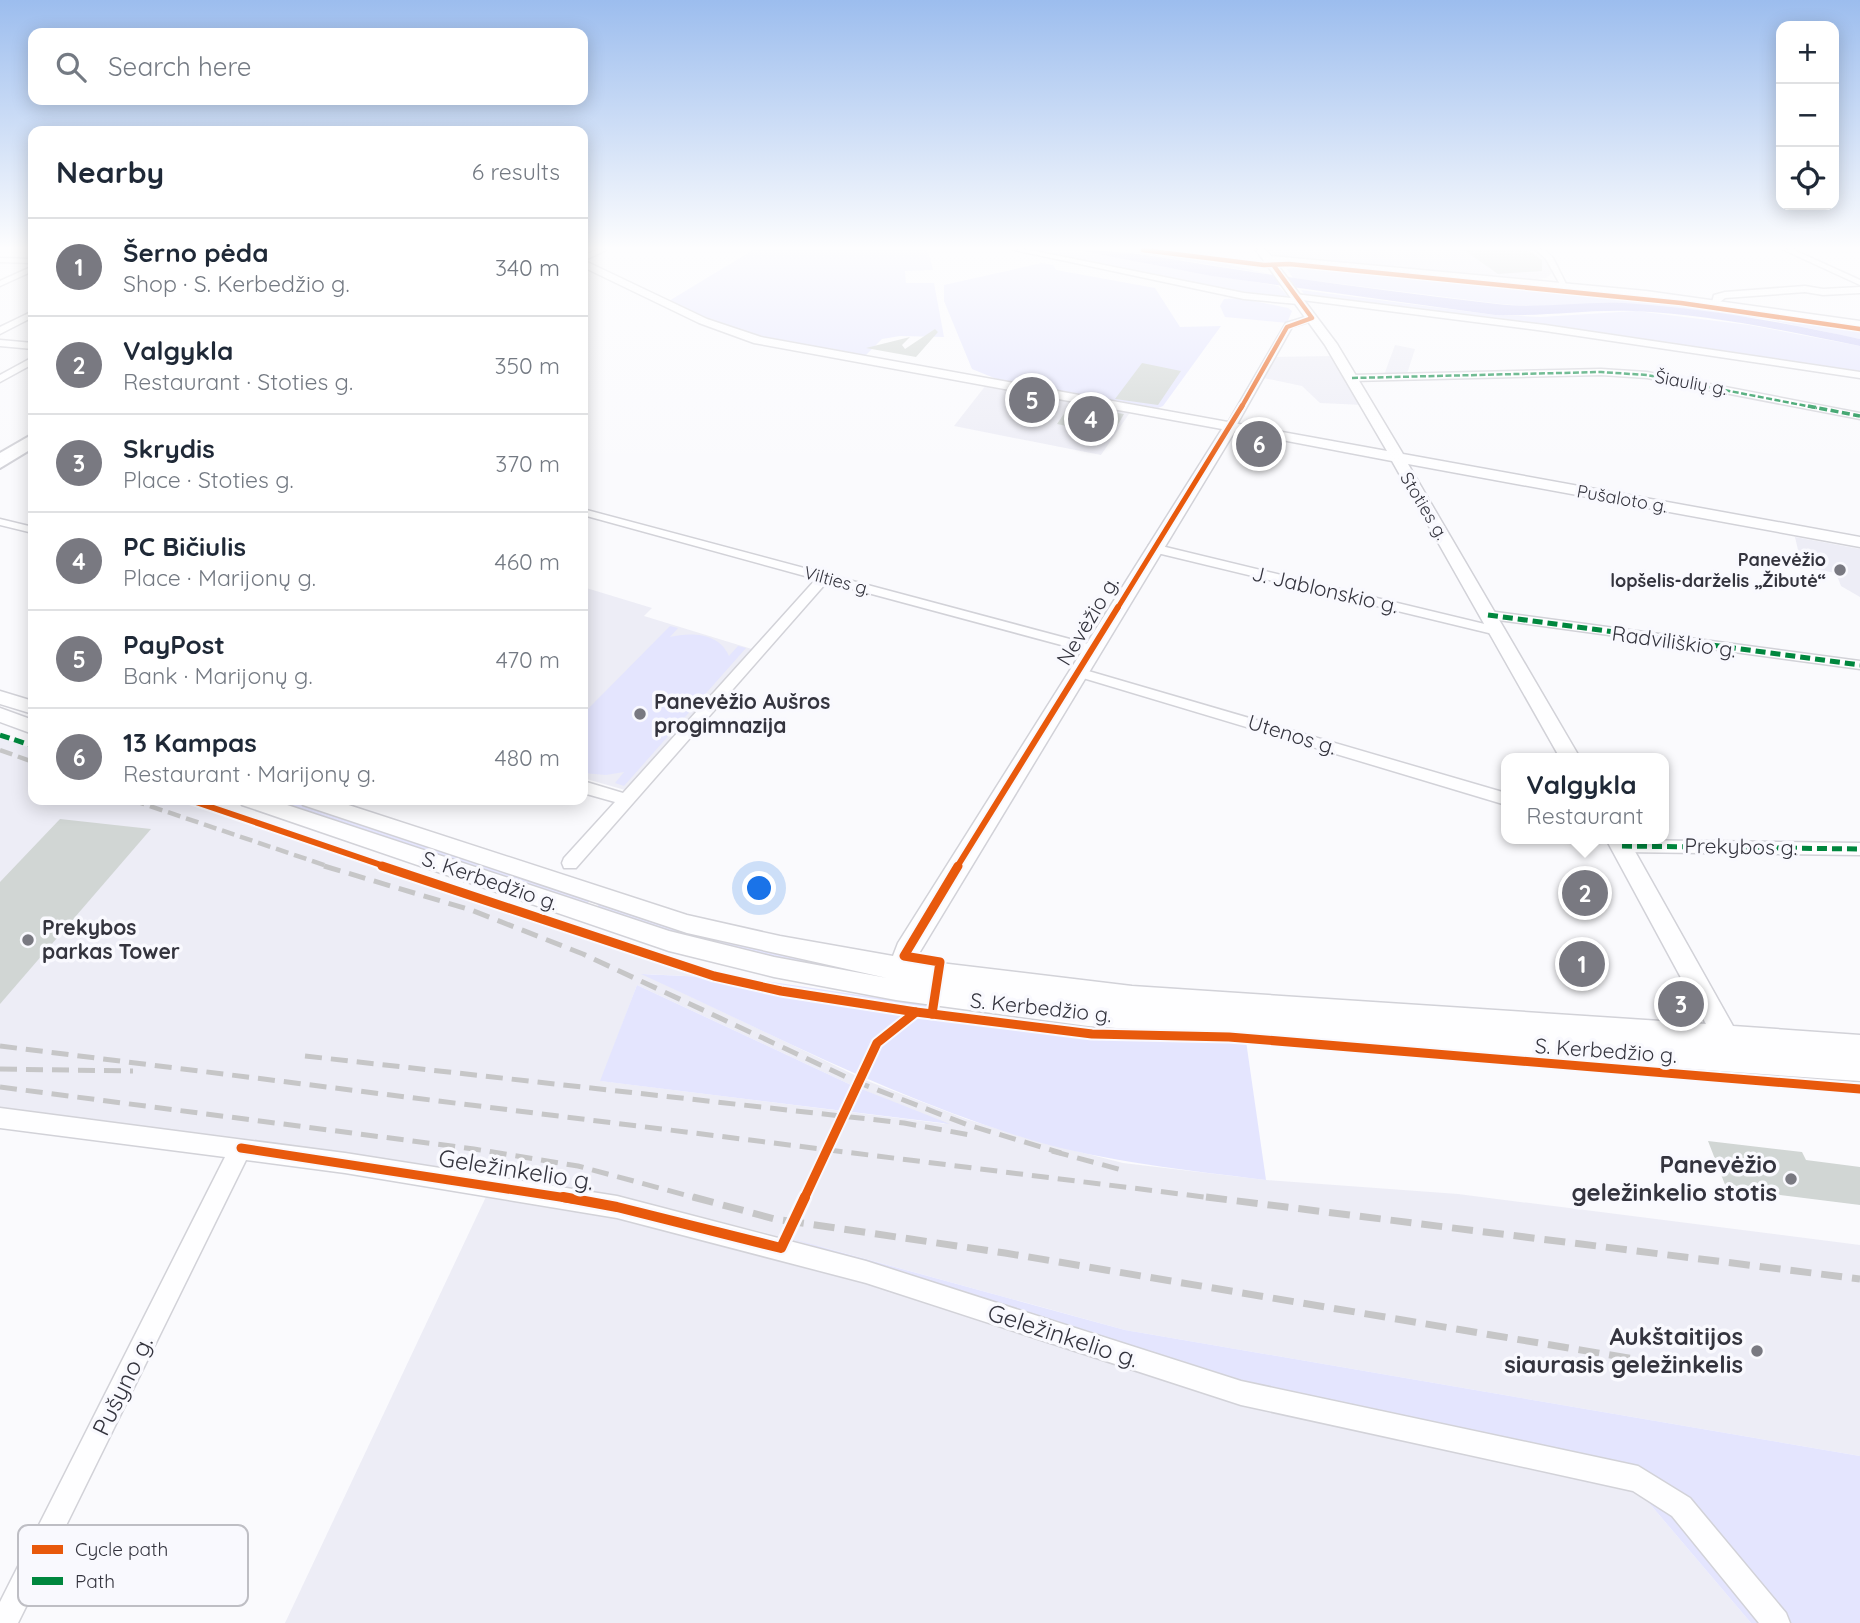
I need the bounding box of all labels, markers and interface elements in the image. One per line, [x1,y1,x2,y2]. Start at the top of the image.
map controls [1776,21,1839,210]
button: + [1776,21,1839,84]
search box [28,28,588,105]
icon: search [52,48,90,86]
text: Search here [108,50,252,83]
button: − [1776,84,1839,147]
button: locate [1776,147,1839,210]
text: Nearby [56,153,164,191]
text: 6 results [472,157,560,186]
text: Šerno pėda [123,236,268,269]
text: 1 [75,253,83,282]
text: 340 m [495,253,560,282]
text: Shop · S. Kerbedžio g. [123,269,350,298]
text: Valgykla [123,334,233,367]
text: 2 [72,351,86,380]
text: 350 m [494,351,560,380]
street label: Šiaulių g. [1653,365,1729,400]
text: Restaurant · Stoties g. [123,367,353,396]
pin: 5 [1009,374,1055,426]
pin: 4 [1068,393,1114,445]
pin: 6 [1236,418,1282,470]
text: Skrydis [123,432,215,465]
text: 3 [73,449,85,478]
text: 370 m [495,449,560,478]
text: Place · Stoties g. [123,465,294,494]
street label: Stoties g. [1395,468,1454,544]
street label: Pušaloto g. [1575,479,1669,518]
text: PC Bičiulis [123,530,246,563]
text: 4 [72,547,86,576]
text: 460 m [495,547,560,576]
place label: Panevėžio lopšelis-darželis „Žibutė“ [1610,548,1826,592]
street label: J. Jablonskio g. [1250,560,1401,618]
street label: Vilties g. [801,561,873,600]
marker: Panevėžio lopšelis-darželis „Žibutė“ [1832,562,1848,578]
text: Place · Marijonų g. [123,563,316,592]
street label: Nevėžio g. [1050,571,1124,670]
street label: Radviliškio g. [1610,619,1738,663]
text: PayPost [123,628,225,661]
text: 5 [72,645,86,674]
text: 470 m [496,645,560,674]
text: Bank · Marijonų g. [123,661,313,690]
place label: Panevėžio Aušros progimnazija [654,688,830,738]
marker: Panevėžio Aušros progimnazija [632,706,648,722]
street label: Utenos g. [1245,708,1340,760]
text: 13 Kampas [123,726,257,759]
text: 6 [73,743,85,772]
text: 480 m [495,743,560,772]
popup [1501,753,1669,844]
text: Restaurant · Marijonų g. [123,759,375,788]
text: Valgykla [1526,768,1637,801]
text: Restaurant [1526,801,1644,830]
street label: Prekybos g. [1684,832,1798,860]
street label: S. Kerbedžio g. [419,845,562,915]
pin: 2 [1562,867,1608,919]
your location [742,871,776,905]
place label: Prekybos parkas Tower [42,914,180,964]
marker: Prekybos parkas Tower [20,932,36,948]
pin: 1 [1559,938,1605,990]
pin: 3 [1658,978,1704,1030]
street label: S. Kerbedžio g. [969,987,1113,1027]
street label: S. Kerbedžio g. [1534,1032,1678,1068]
street label: Geležinkelio g. [437,1142,596,1196]
place label: Panevėžio geležinkelio stotis [1572,1149,1777,1207]
marker: Panevėžio geležinkelio stotis [1783,1171,1799,1187]
street label: Geležinkelio g. [984,1297,1142,1373]
place label: Aukštaitijos siaurasis geležinkelis [1504,1321,1743,1379]
street label: Pušyno g. [85,1331,159,1440]
marker: Aukštaitijos siaurasis geležinkelis [1749,1343,1765,1359]
legend [18,1525,248,1606]
text: Cycle path [75,1537,168,1561]
text: Path [75,1569,115,1593]

